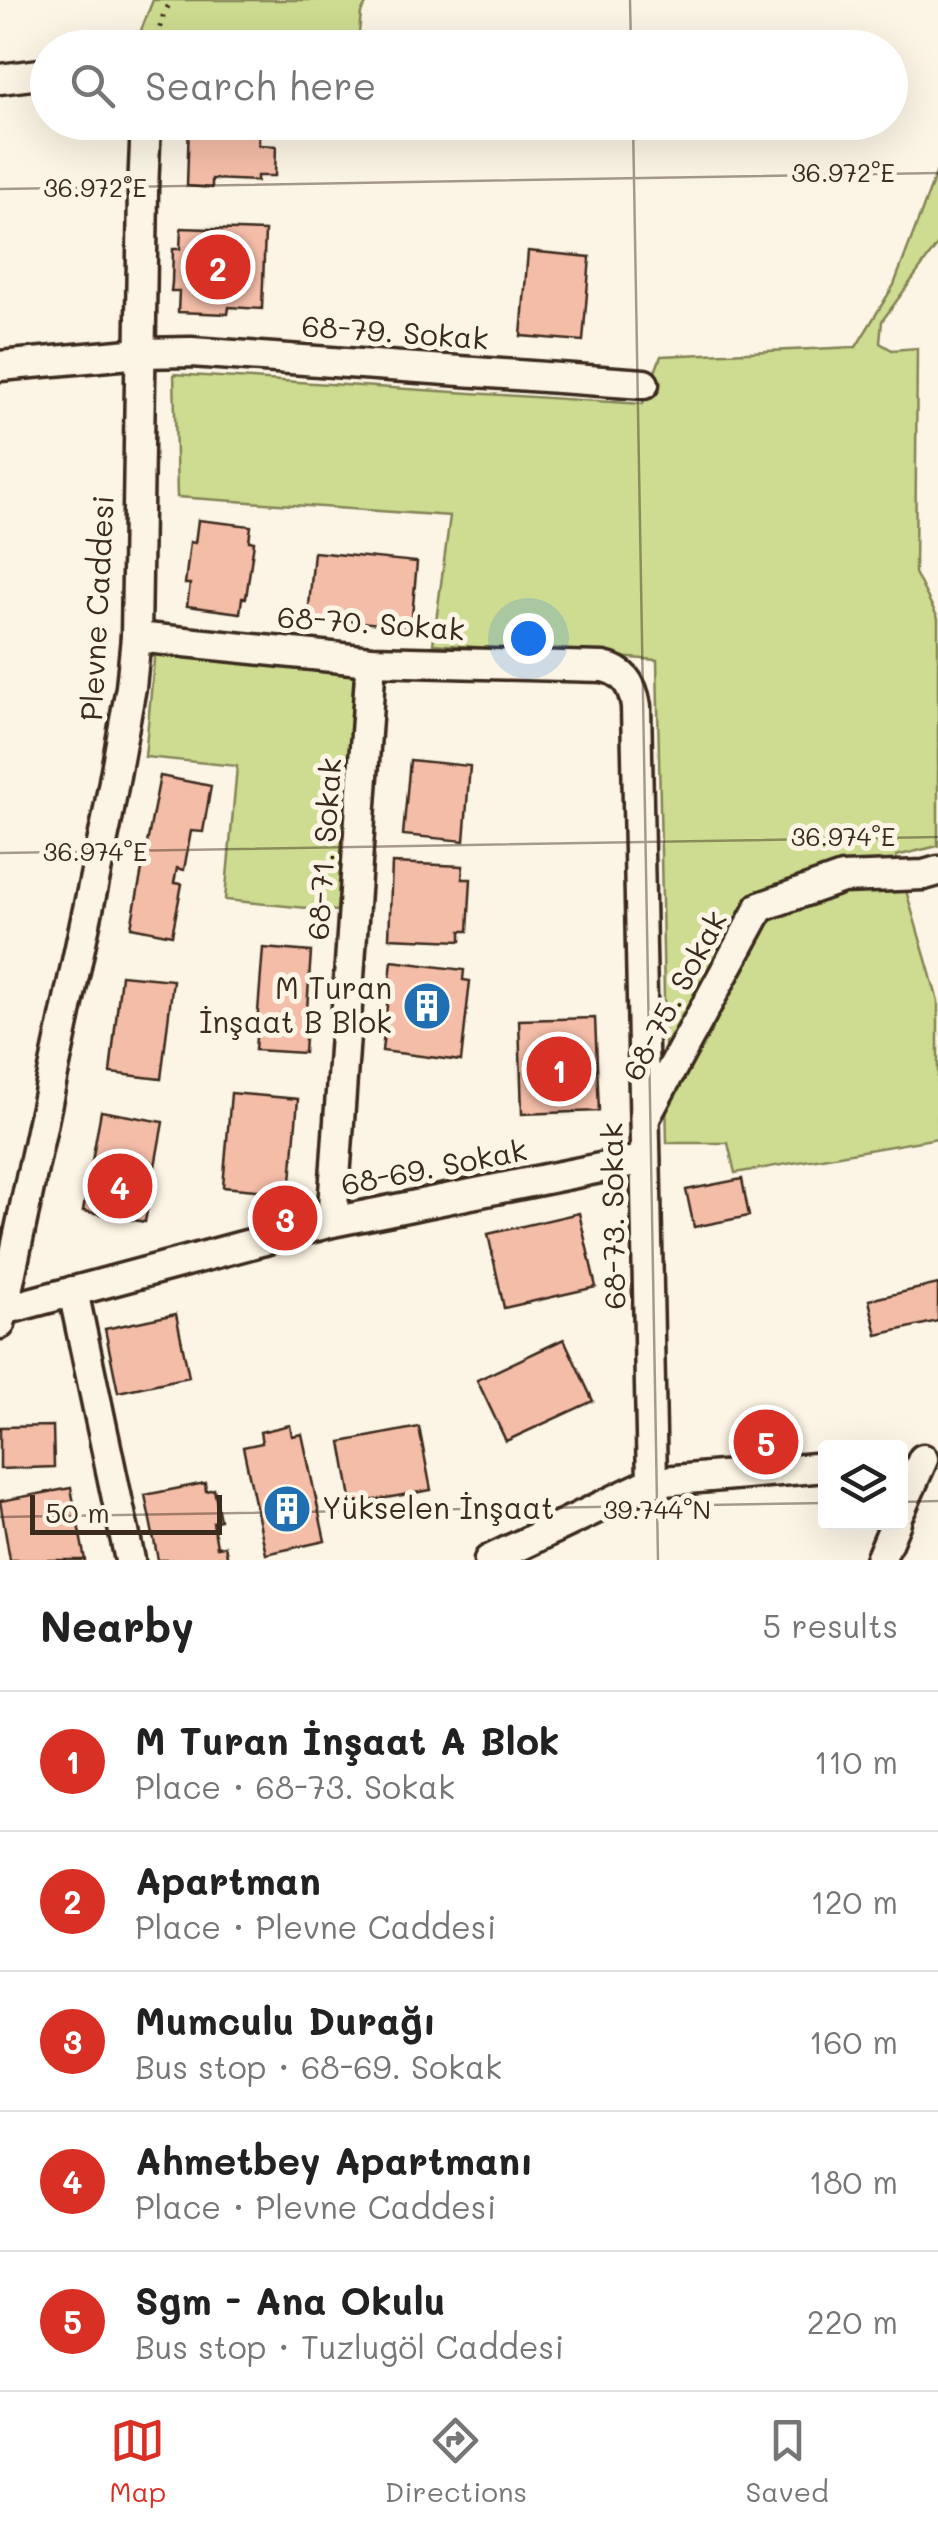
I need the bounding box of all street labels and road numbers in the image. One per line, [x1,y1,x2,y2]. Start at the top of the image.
street label: 68-79. Sokak [300,305,490,357]
street label: Plevne Caddesi [70,494,122,722]
street label: 68-70. Sokak [276,596,466,649]
street label: 68-71. Sokak [297,756,349,941]
street label: 68-75. Sokak [612,903,735,1087]
street label: 68-73. Sokak [590,1122,634,1310]
street label: 68-69. Sokak [337,1128,530,1204]

